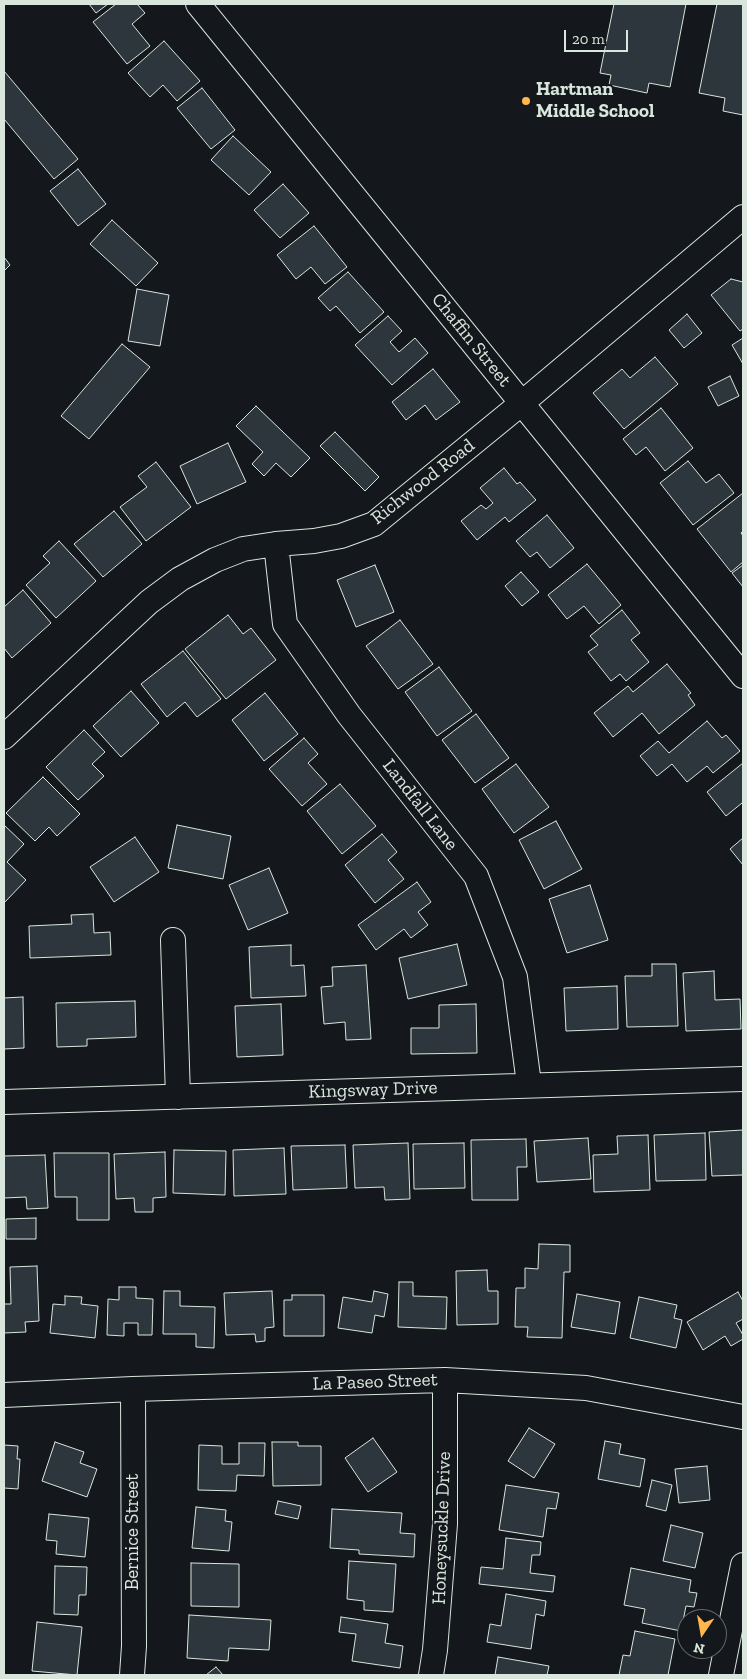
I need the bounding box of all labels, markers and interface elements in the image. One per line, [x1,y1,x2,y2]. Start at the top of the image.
scale bar [567,20,631,52]
text: 20 m [572,30,605,48]
place label: Hartman Middle School [536,79,654,123]
marker: Hartman Middle School [520,95,532,107]
street label: Chaffin Street [426,289,516,391]
street label: Richwood Road [367,434,479,530]
street label: Landfall Lane [377,755,463,855]
street label: Kingsway Drive [308,1076,438,1104]
street label: La Paseo Street [312,1368,438,1396]
street label: Honeysuckle Drive [428,1451,456,1605]
street label: Bernice Street [122,1474,144,1590]
north arrow [677,1609,727,1659]
text: N [692,1639,706,1658]

